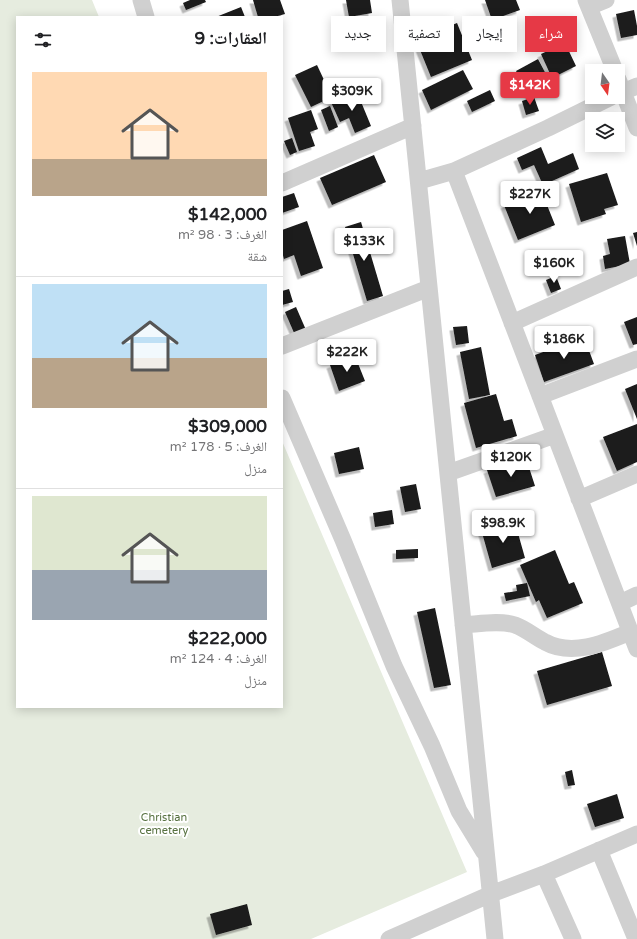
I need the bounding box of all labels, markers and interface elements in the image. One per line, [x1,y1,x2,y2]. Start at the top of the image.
chip: جديد [331,16,386,52]
chip: تصفية [394,16,454,52]
chip: إيجار [462,16,517,52]
chip: شراء [525,16,577,52]
text: العقارات: 9 [195,28,267,49]
icon: filters [32,29,54,51]
north arrow [585,64,625,104]
map controls [585,64,625,152]
pin: $142K [502,72,558,106]
text: $142K [509,77,551,93]
pin: $309K [324,78,380,112]
text: $309K [331,83,373,99]
icon: home [114,98,186,170]
button: layers [585,112,625,152]
pin: $227K [502,181,558,215]
text: $227K [509,186,551,202]
text: $142,000 [188,204,267,225]
text: الغرف: 3 · 98 m² [178,227,267,243]
pin: $133K [336,228,392,262]
text: $133K [343,233,385,249]
text: شقة [248,249,267,265]
pin: $160K [526,250,582,284]
text: $160K [533,255,575,271]
icon: home [114,310,186,382]
pin: $186K [536,326,592,360]
text: $186K [543,331,585,347]
pin: $222K [319,339,375,373]
text: $222K [326,344,368,360]
text: $309,000 [188,416,267,437]
text: الغرف: 5 · 178 m² [170,439,267,455]
pin: $120K [483,444,539,478]
text: $120K [490,449,532,465]
text: منزل [244,461,267,477]
pin: $98.9K [470,510,536,544]
text: $98.9K [481,515,525,531]
icon: home [114,522,186,594]
text: $222,000 [188,628,267,649]
text: الغرف: 4 · 124 m² [170,651,267,667]
text: منزل [244,673,267,689]
park label: Christian cemetery [140,811,189,837]

